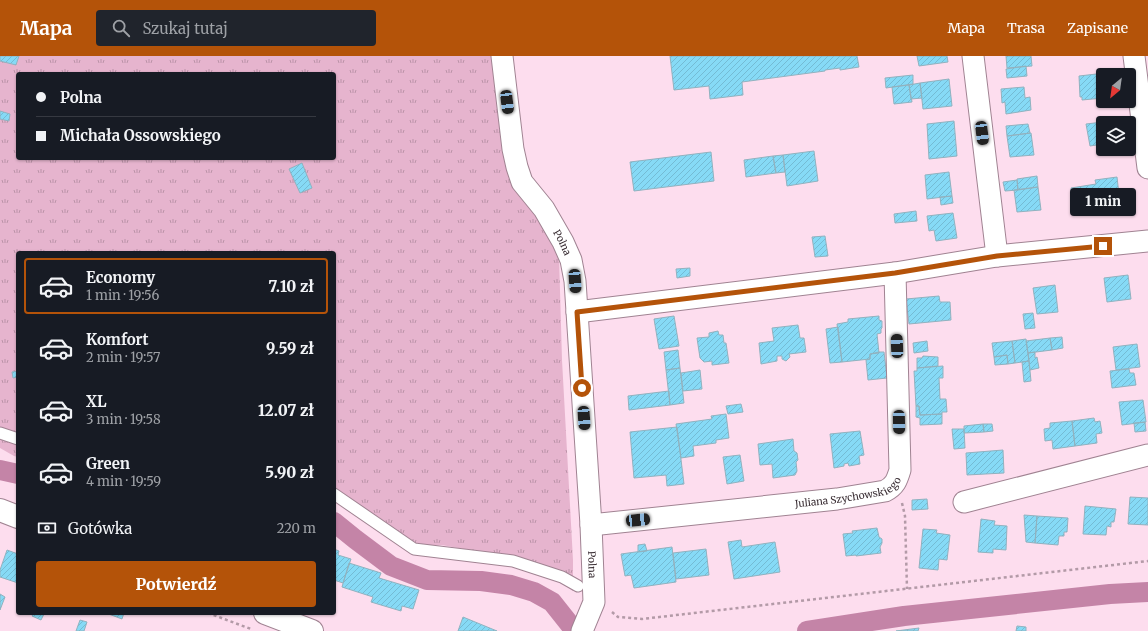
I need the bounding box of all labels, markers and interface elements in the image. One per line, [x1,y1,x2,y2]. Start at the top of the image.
search box [96,10,376,46]
text: Mapa [20,16,72,40]
icon: search [110,17,132,39]
text: Szukaj tutaj [142,19,228,38]
text: Mapa [948,19,985,37]
text: Trasa [1007,19,1045,37]
text: Zapisane [1067,19,1128,37]
north arrow [1096,68,1136,108]
map controls [1096,68,1136,156]
text: Polna [60,88,102,107]
car [500,89,514,115]
button: layers [1096,116,1136,156]
car [975,120,989,146]
text: Michała Ossowskiego [60,126,221,145]
callout: 1 min [1070,188,1136,216]
text: 1 min [1085,193,1121,210]
street label: Polna [551,227,575,258]
route end [1094,237,1112,255]
icon: car [38,268,74,304]
text: Economy [86,268,155,287]
car [568,269,582,293]
text: 7.10 zł [268,277,314,296]
text: 1 min · 19:56 [86,287,159,304]
icon: car [38,330,74,366]
text: Komfort [86,330,149,349]
car [891,334,903,358]
text: 9.59 zł [266,339,314,358]
text: 2 min · 19:57 [86,349,160,366]
route start [573,379,591,397]
icon: car [38,392,74,428]
text: XL [86,392,107,411]
text: 12.07 zł [258,401,314,420]
car [577,406,591,430]
car [893,410,905,434]
text: 3 min · 19:58 [86,411,161,428]
icon: car [38,454,74,490]
text: Green [86,454,130,473]
text: 5.90 zł [265,463,314,482]
text: 4 min · 19:59 [86,473,161,490]
street label: Juliana Szychowskiego [793,475,904,510]
car [625,513,651,527]
icon: cash [36,517,58,539]
text: Gotówka [68,519,132,538]
text: 220 m [277,520,316,537]
street label: Polna [586,551,600,579]
button: Potwierdź [36,561,316,607]

